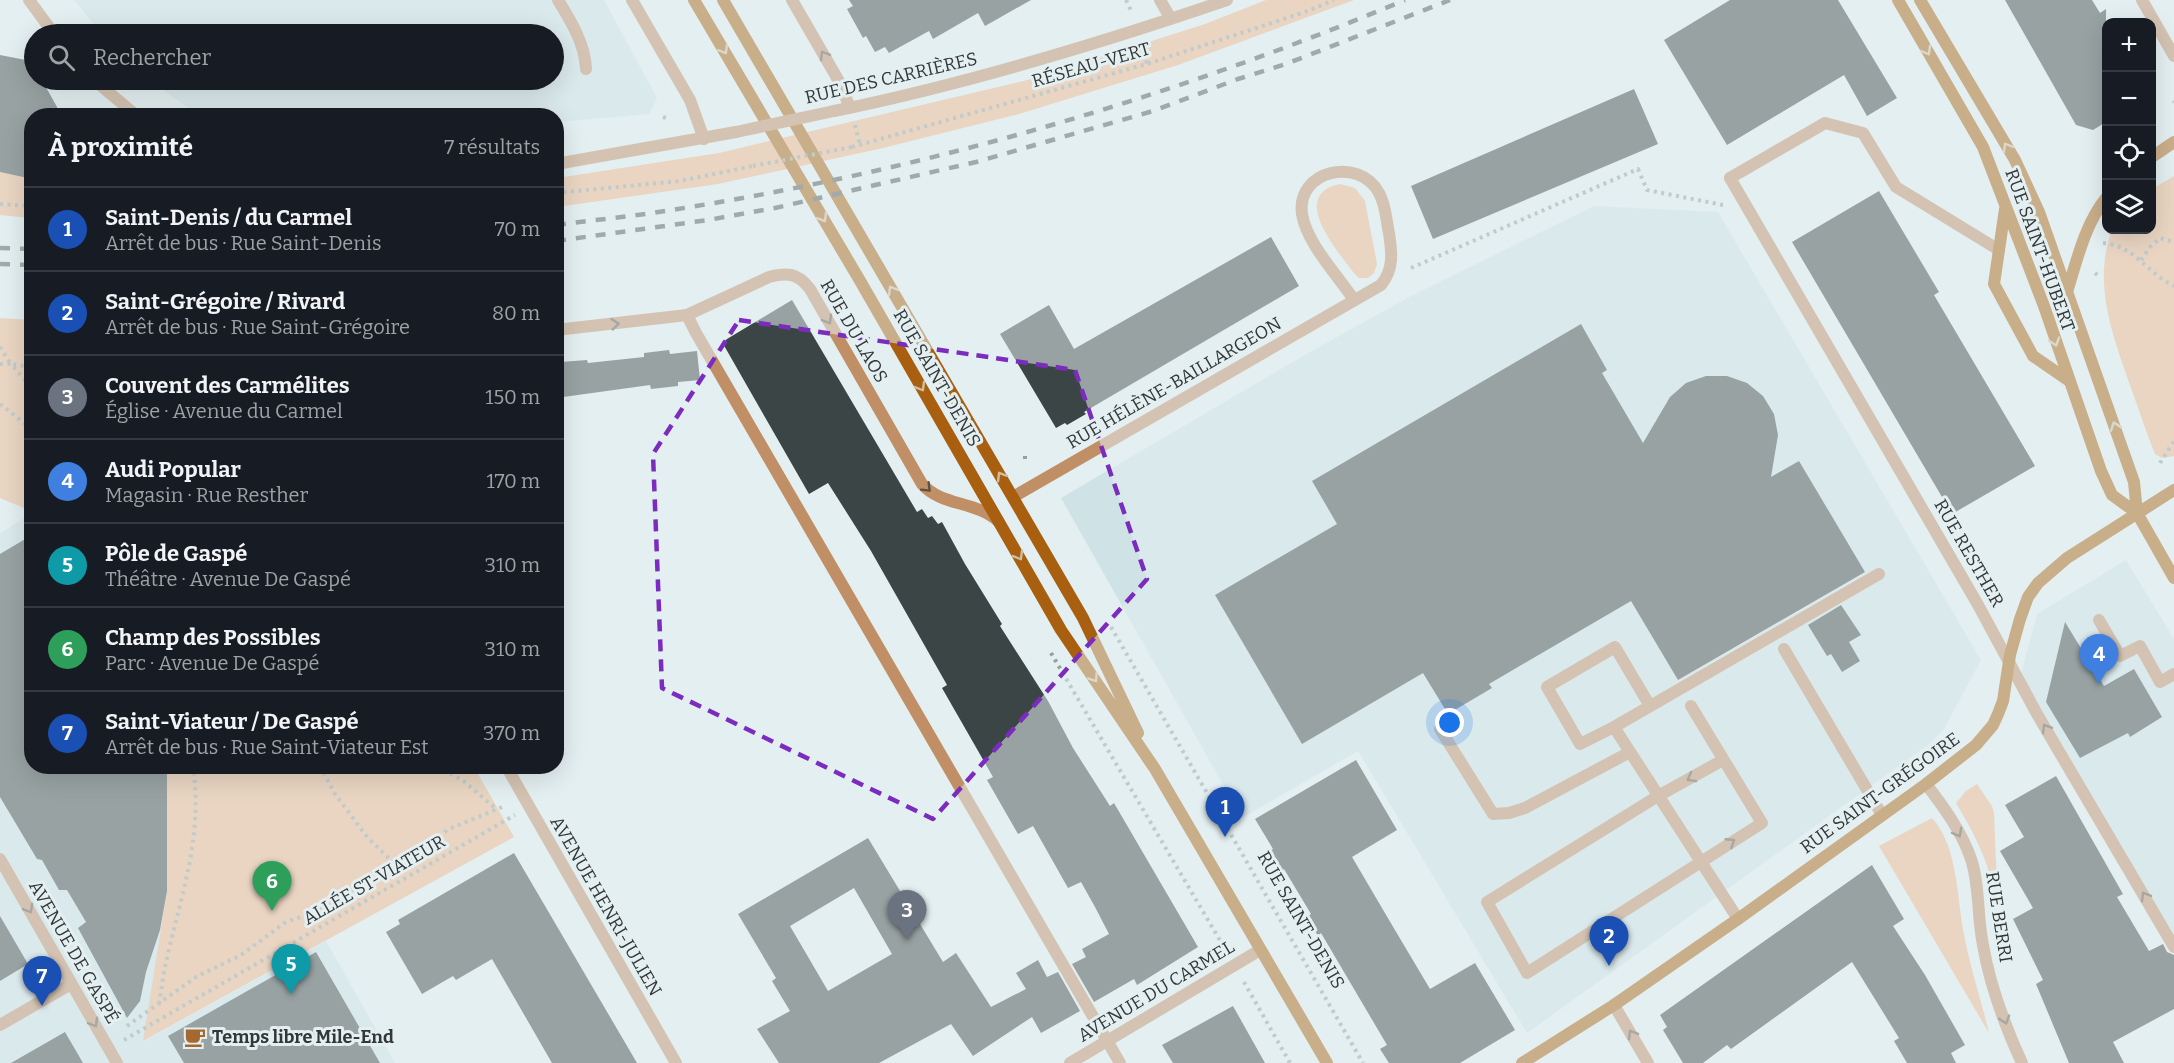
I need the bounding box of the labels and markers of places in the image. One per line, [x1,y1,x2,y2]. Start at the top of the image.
pin: 4 [2080,634,2118,684]
pin: 1 [1206,788,1244,837]
pin: 6 [252,862,292,911]
pin: 3 [888,890,926,940]
pin: 2 [1590,916,1628,966]
pin: 5 [272,944,310,994]
pin: 7 [22,956,62,1006]
cafe icon: Temps libre Mile-End [183,1025,207,1049]
place label: Temps libre Mile-End [212,1026,394,1048]

